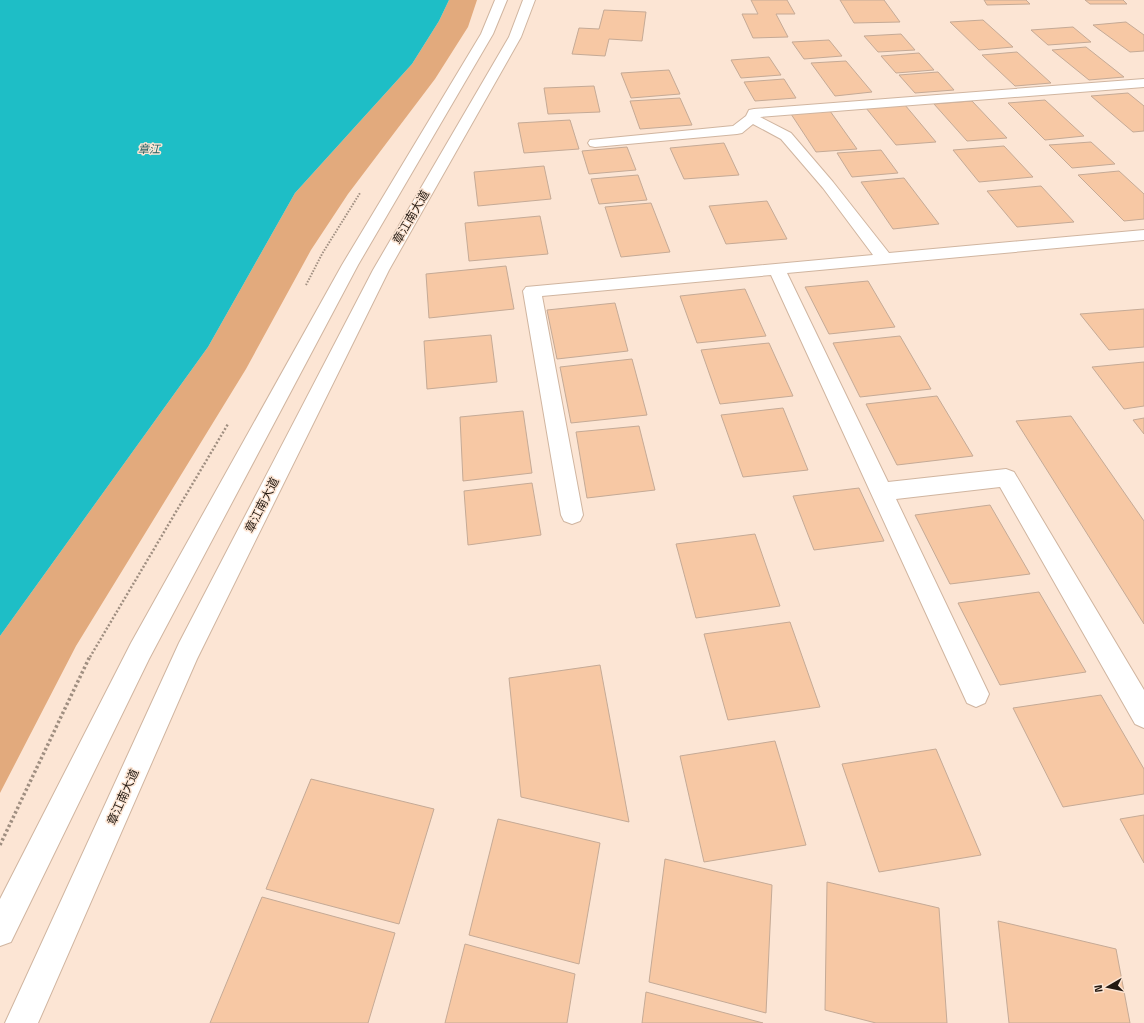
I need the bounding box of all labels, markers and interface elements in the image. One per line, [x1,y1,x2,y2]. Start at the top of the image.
water label: 章江 [138,141,161,157]
street label: 章江南大道 [387,186,434,247]
street label: 章江南大道 [239,474,284,536]
street label: 章江南大道 [102,766,143,828]
north arrow [1088,967,1128,1007]
text: N [1090,984,1107,994]

